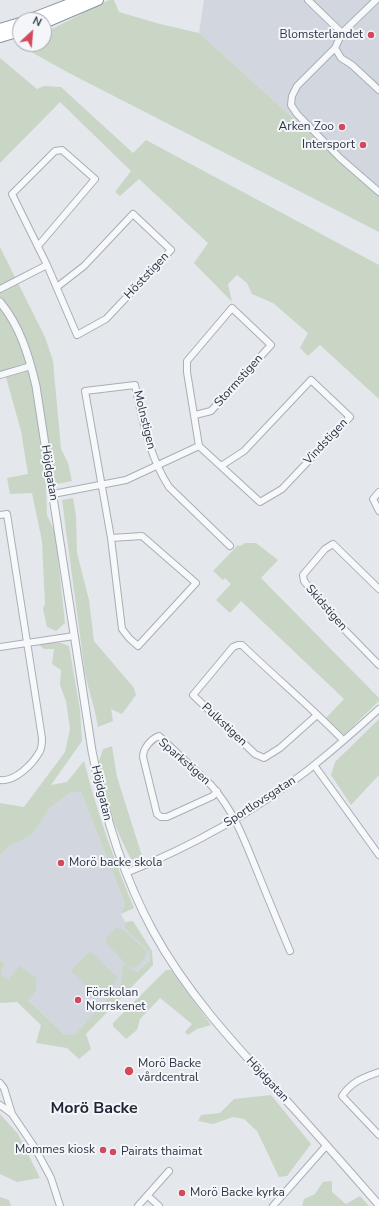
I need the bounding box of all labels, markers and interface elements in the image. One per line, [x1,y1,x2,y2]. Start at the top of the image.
north arrow [12,12,52,52]
text: N [30,13,44,30]
place label: Blomsterlandet [280,28,363,42]
marker: Blomsterlandet [366,30,376,40]
place label: Arken Zoo [279,120,334,134]
marker: Arken Zoo [337,122,347,132]
place label: Intersport [302,138,355,152]
marker: Intersport [358,140,368,150]
street label: Höststigen [122,250,172,302]
street label: Stormstigen [212,352,266,410]
street label: Molnstigen [130,389,158,451]
street label: Vindstigen [301,416,351,468]
street label: Höjdgatan [37,444,61,502]
street label: Skidstigen [302,582,350,634]
street label: Pulkstigen [198,700,250,750]
street label: Sparkstigen [155,736,213,788]
street label: Höjdgatan [88,764,114,822]
street label: Sportlovsgatan [221,773,299,831]
place label: Morö backe skola [69,856,162,870]
marker: Morö backe skola [56,858,66,868]
place label: Förskolan Norrskenet [86,986,145,1014]
marker: Förskolan Norrskenet [73,995,83,1005]
street label: Höjdgatan [243,1054,291,1106]
place label: Morö Backe vårdcentral [138,1057,201,1085]
marker: Morö Backe vårdcentral [123,1065,135,1077]
district label: Morö Backe [50,1099,138,1119]
place label: Mommes kiosk [15,1143,95,1157]
marker: Mommes kiosk [98,1145,108,1155]
place label: Pairats thaimat [121,1145,202,1159]
marker: Pairats thaimat [108,1147,118,1157]
place label: Morö Backe kyrka [190,1186,285,1200]
marker: Morö Backe kyrka [177,1188,187,1198]

